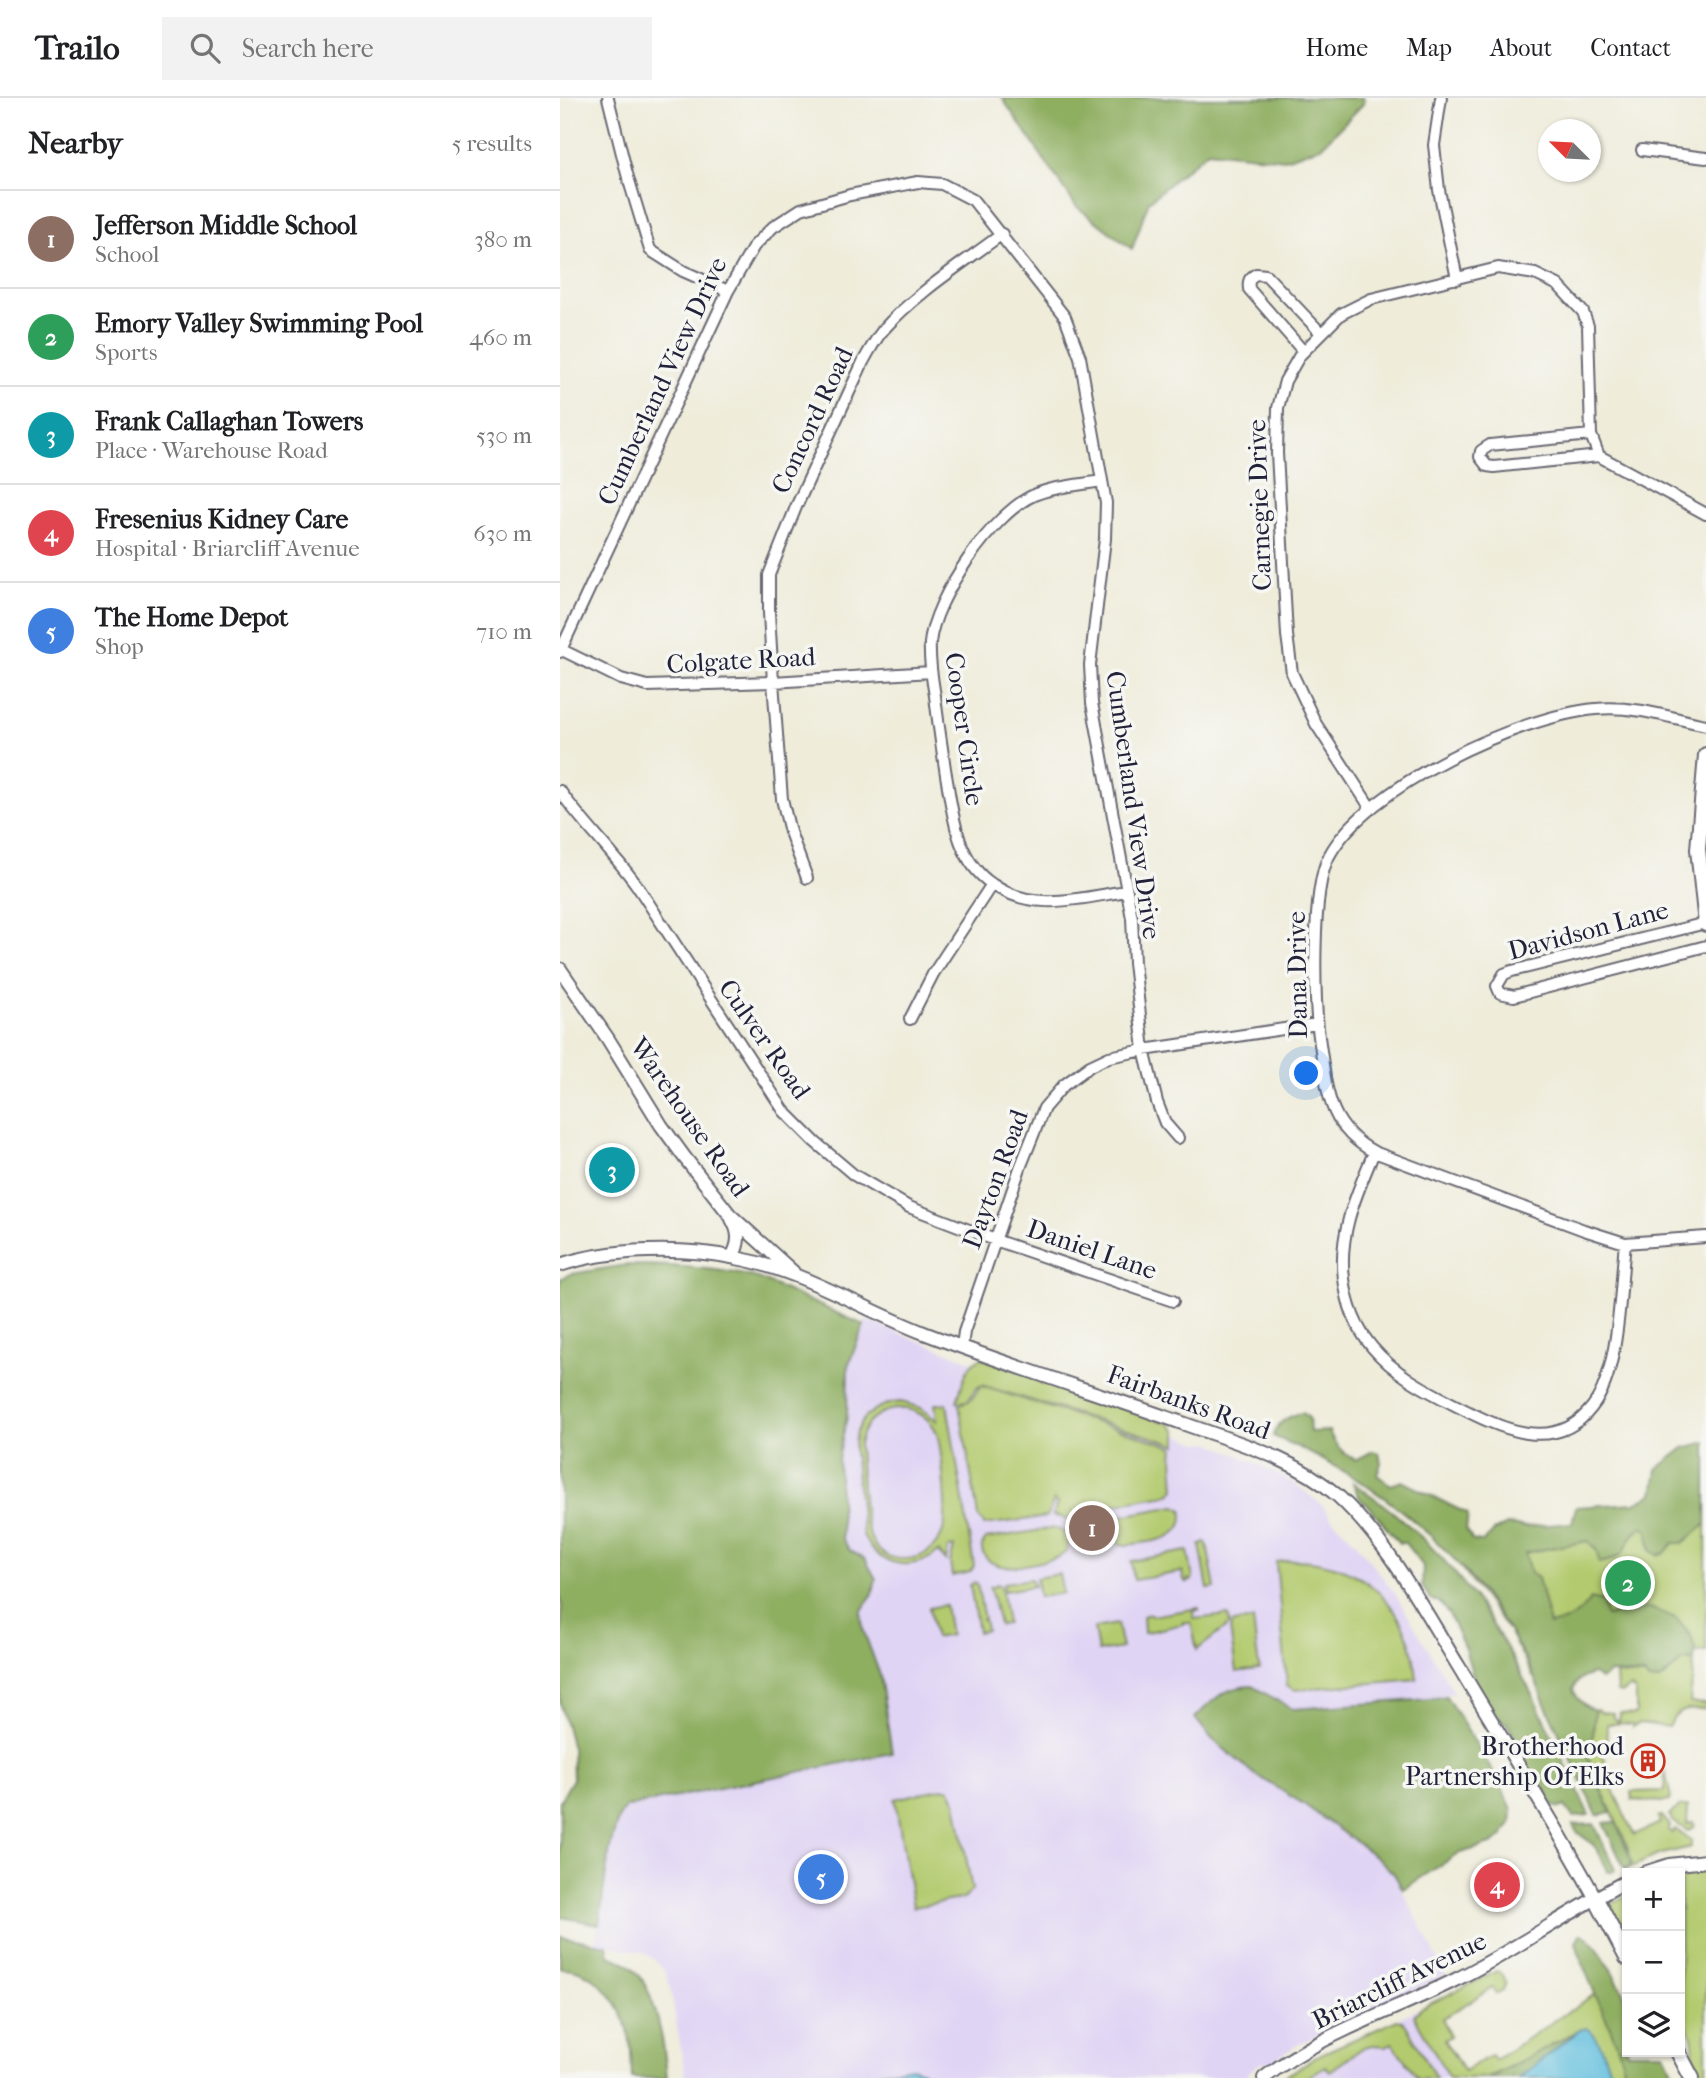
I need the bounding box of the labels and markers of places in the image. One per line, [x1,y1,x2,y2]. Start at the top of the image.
pin: 3 [589,1144,635,1196]
pin: 1 [1069,1502,1115,1554]
pin: 2 [1605,1557,1651,1609]
place label: Brotherhood Partnership Of Elks [1405,1731,1625,1792]
building icon: Brotherhood Partnership Of Elks [1629,1742,1667,1780]
pin: 5 [798,1851,844,1903]
pin: 4 [1474,1859,1520,1911]

